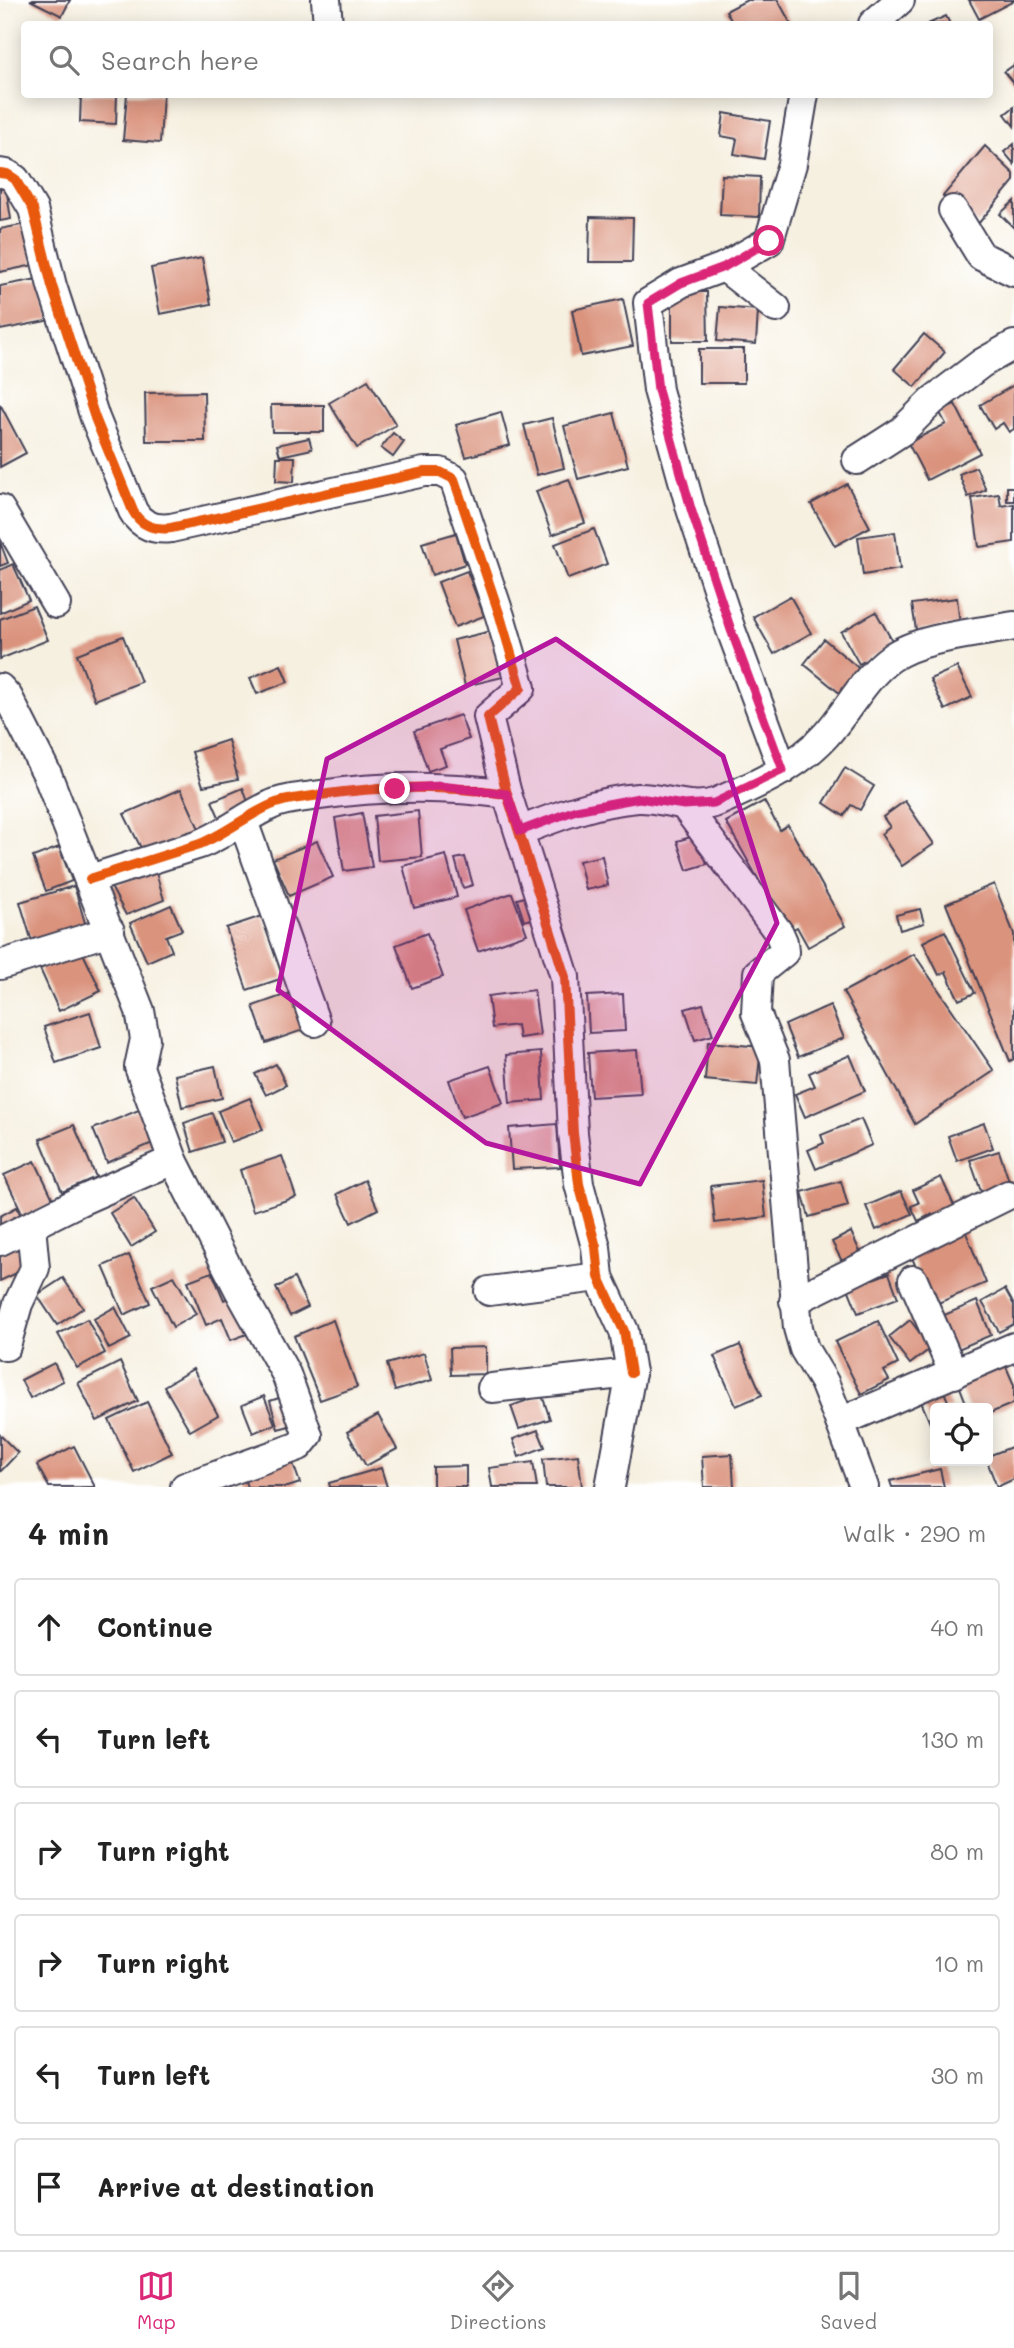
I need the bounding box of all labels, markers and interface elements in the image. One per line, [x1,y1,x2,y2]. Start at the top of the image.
search box [21,21,993,98]
icon: search [45,41,83,79]
text: Search here [101,43,259,77]
route start [753,225,784,256]
route end [379,773,410,804]
map controls [930,1403,993,1466]
button: locate [930,1403,993,1466]
text: 4 min [28,1513,109,1553]
text: Walk · 290 m [842,1518,986,1548]
icon: ahead [30,1608,68,1646]
text: Continue [97,1610,213,1644]
text: 40 m [931,1612,984,1642]
icon: left [30,1720,68,1758]
text: Turn left [97,1722,210,1756]
text: 130 m [920,1724,984,1754]
icon: right [30,1832,68,1870]
text: Turn right [97,1834,230,1868]
text: 80 m [930,1836,984,1866]
icon: right [30,1944,68,1982]
text: Turn right [97,1946,230,1980]
text: 10 m [934,1948,984,1978]
icon: left [30,2056,68,2094]
text: Turn left [97,2058,210,2092]
text: 30 m [931,2060,984,2090]
icon: arrive [30,2168,68,2206]
text: Arrive at destination [97,2170,374,2204]
tab: Map [137,2267,176,2334]
tab: Directions [450,2267,546,2334]
tab: Saved [821,2267,877,2334]

